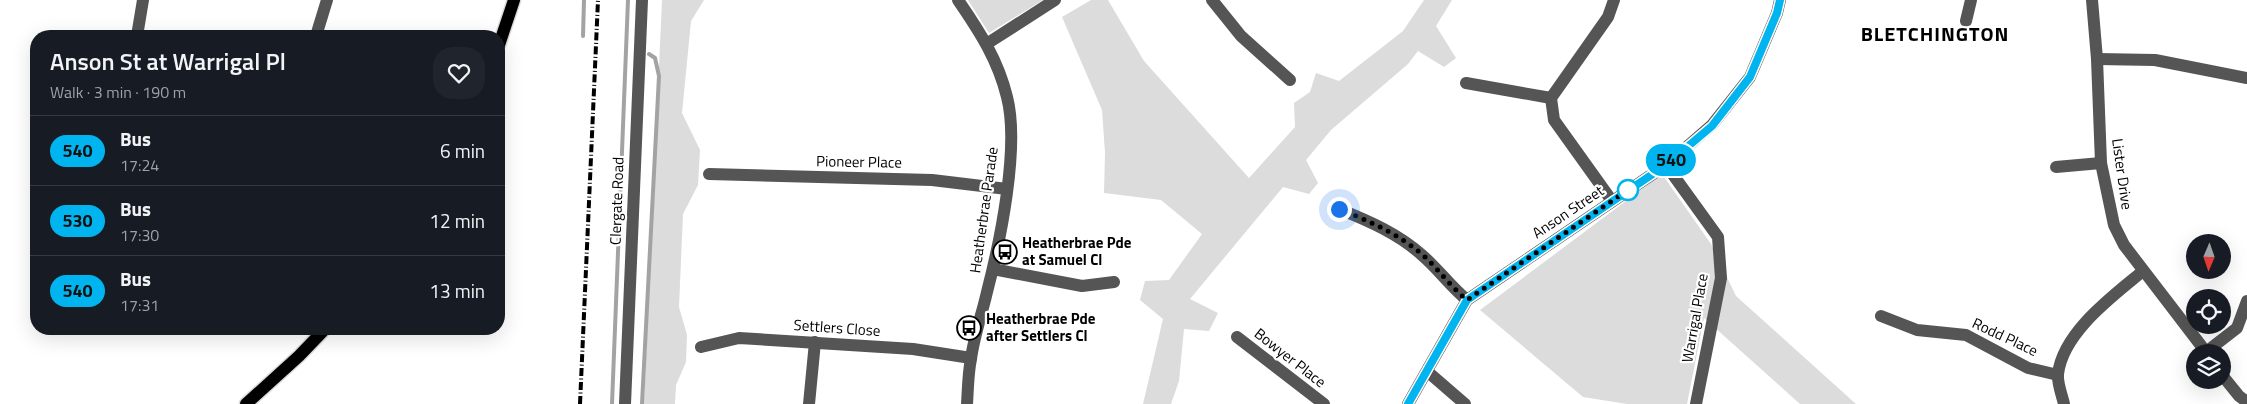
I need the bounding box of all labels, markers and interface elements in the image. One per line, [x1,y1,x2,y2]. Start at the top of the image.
district label: BLETCHINGTON [1861,18,2009,49]
text: Anson St at Warrigal Pl [50,43,286,79]
button: heart [433,47,485,99]
text: Walk · 3 min · 190 m [50,80,186,104]
text: Bus [120,124,151,153]
text: 6 min [440,136,485,165]
text: 540 [62,137,93,164]
street label: Lister Drive [2106,137,2139,211]
line badge: 540 [1642,144,1700,176]
street label: Heatherbrae Parade [963,145,1004,275]
text: 540 [1656,146,1686,173]
street label: Pioneer Place [816,149,902,174]
text: 17:24 [120,153,159,177]
street label: Clergate Road [603,157,630,245]
street label: Anson Street [1527,179,1609,244]
unlabelled marker [1617,179,1639,201]
text: Bus [120,194,151,223]
your location [1327,197,1352,222]
text: 12 min [429,206,485,235]
text: 530 [62,207,93,234]
text: 17:30 [120,223,159,247]
place label: Heatherbrae Pde at Samuel Cl [1022,231,1132,271]
north arrow [2186,234,2231,279]
map controls [2186,234,2231,389]
bus stop icon: Heatherbrae Pde at Samuel Cl [992,239,1018,265]
text: Bus [120,264,151,293]
street label: Warrigal Place [1675,272,1714,364]
text: 13 min [429,276,485,305]
text: 540 [62,277,93,304]
button: locate [2186,289,2231,334]
text: 17:31 [120,293,159,317]
place label: Heatherbrae Pde after Settlers Cl [986,307,1096,347]
street label: Rodd Place [1969,311,2042,362]
street label: Settlers Close [793,313,881,342]
bus stop icon: Heatherbrae Pde after Settlers Cl [956,315,982,341]
street label: Bowyer Place [1250,322,1331,393]
button: layers [2186,344,2231,389]

